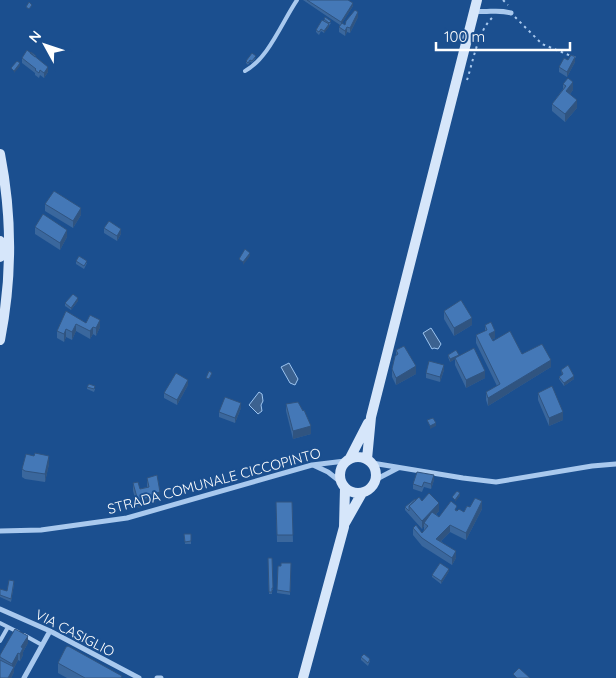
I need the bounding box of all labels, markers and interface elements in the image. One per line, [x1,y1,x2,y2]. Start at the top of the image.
north arrow [20,20,70,70]
scale bar [436,20,570,52]
text: N [25,27,45,46]
text: 100 m [444,27,485,46]
street label: STRADA COMUNALE CICCOPINTO [105,444,323,518]
street label: VIA CASIGLIO [32,605,118,661]

